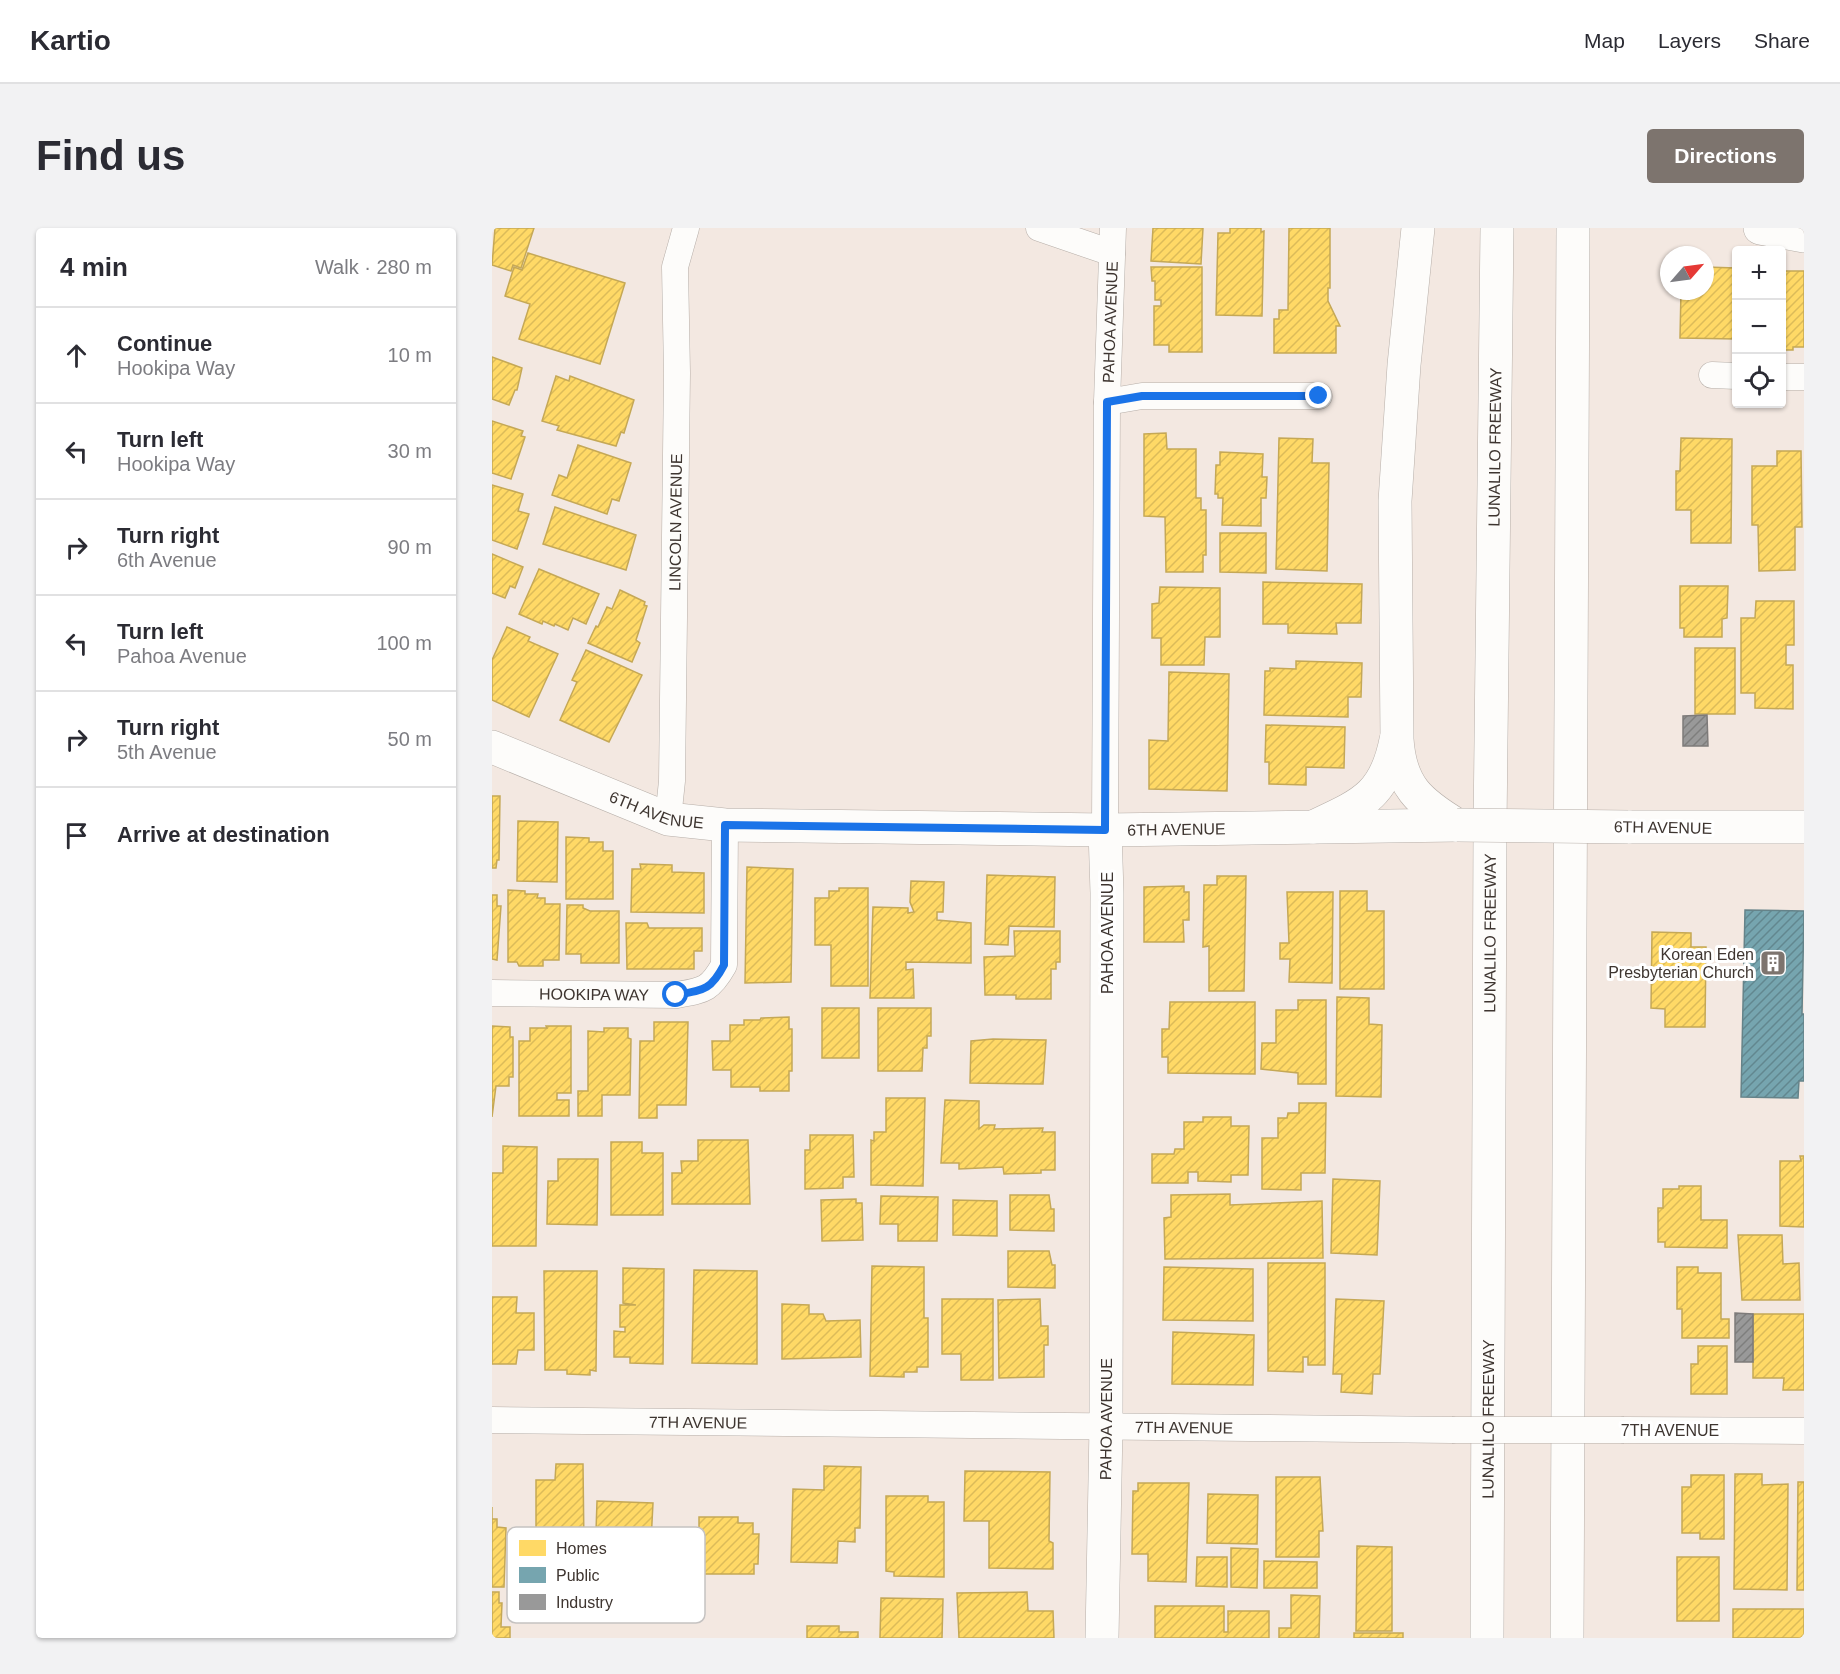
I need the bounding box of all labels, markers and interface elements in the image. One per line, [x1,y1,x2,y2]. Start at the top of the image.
text: Kartio [30,25,111,56]
text: Map [1584,29,1625,52]
text: Layers [1658,29,1721,52]
text: Share [1754,29,1810,52]
button: Directions [1647,129,1804,183]
text: Find us [36,132,185,179]
north arrow [1660,246,1714,300]
map controls [1732,246,1786,408]
button: + [1732,246,1786,300]
text: 4 min [60,252,128,282]
text: Walk · 280 m [315,256,432,278]
street label: PAHOA AVENUE [1100,261,1121,383]
button: − [1732,300,1786,354]
text: Continue [117,331,212,356]
icon: ahead [60,339,93,372]
text: 10 m [388,344,432,366]
button: locate [1732,354,1786,408]
text: Hookipa Way [117,357,235,379]
street label: LUNALILO FREEWAY [1486,367,1504,527]
route end [1305,382,1331,408]
text: Turn left [117,427,203,452]
icon: left [60,435,93,468]
text: 30 m [388,440,432,462]
text: Hookipa Way [117,453,235,475]
street label: LINCOLN AVENUE [666,453,685,591]
text: Turn right [117,523,219,548]
icon: right [60,531,93,564]
text: 90 m [388,536,432,558]
text: 6th Avenue [117,549,217,571]
text: Turn left [117,619,203,644]
icon: left [60,627,93,660]
text: 100 m [376,632,432,654]
text: Pahoa Avenue [117,645,247,667]
text: Turn right [117,715,219,740]
icon: right [60,723,93,756]
text: 50 m [388,728,432,750]
text: 5th Avenue [117,741,217,763]
street label: 6TH AVENUE [607,788,705,832]
street label: 6TH AVENUE [1614,818,1712,837]
icon: arrive [60,819,93,852]
street label: 6TH AVENUE [1127,820,1226,839]
text: Arrive at destination [117,822,330,847]
street label: LUNALILO FREEWAY [1481,853,1499,1013]
street label: PAHOA AVENUE [1099,872,1116,994]
place label: Korean Eden Presbyterian Church [1608,946,1754,981]
building icon: Korean Eden Presbyterian Church [1758,948,1788,978]
route start [662,981,688,1007]
street label: HOOKIPA WAY [539,986,649,1004]
street label: LUNALILO FREEWAY [1480,1339,1497,1499]
street label: PAHOA AVENUE [1097,1358,1115,1480]
street label: 7TH AVENUE [649,1414,747,1432]
street label: 7TH AVENUE [1135,1419,1233,1437]
street label: 7TH AVENUE [1621,1422,1719,1439]
legend [507,1527,705,1623]
text: Homes [556,1540,607,1557]
text: Public [556,1567,600,1584]
text: Industry [556,1594,613,1611]

